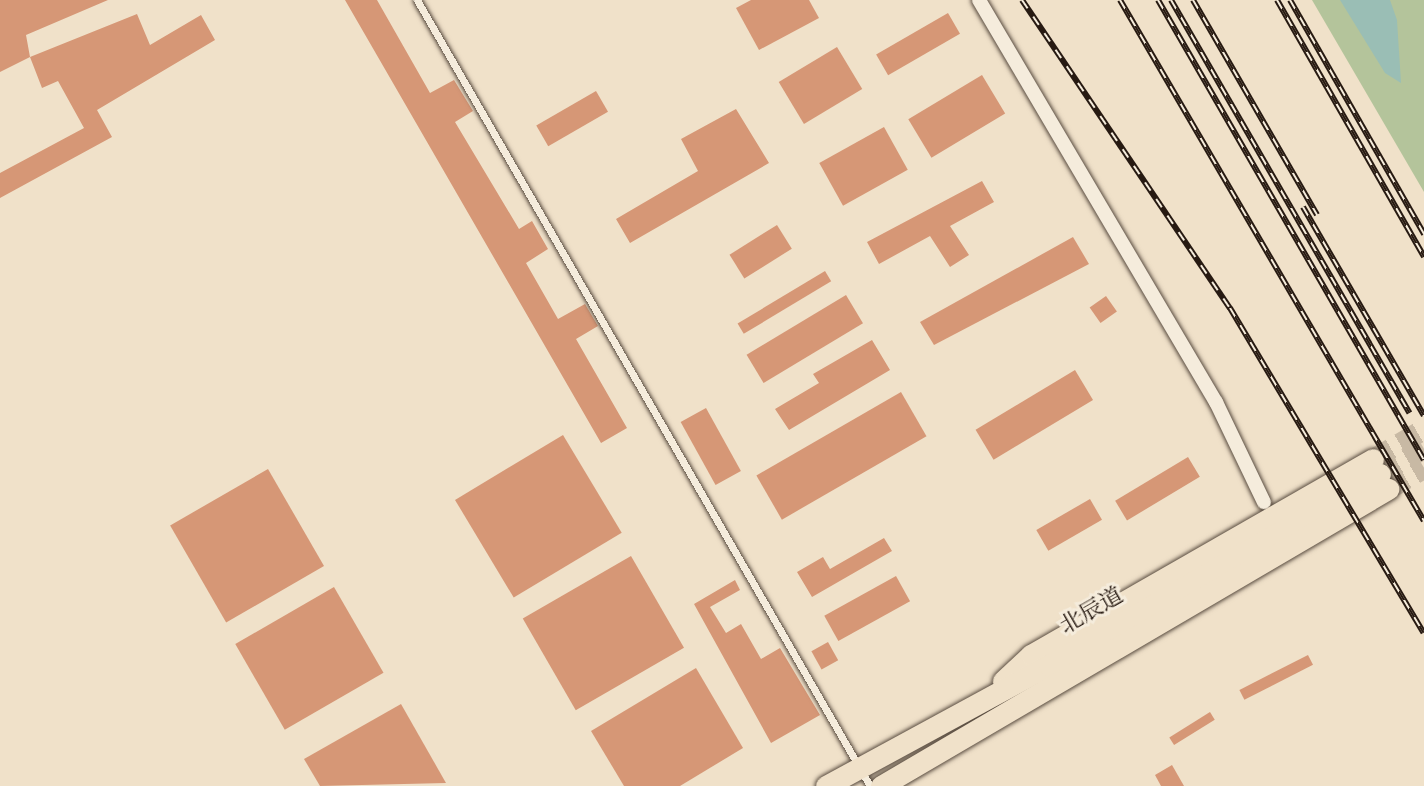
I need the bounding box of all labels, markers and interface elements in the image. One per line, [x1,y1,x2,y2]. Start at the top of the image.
street label: 北辰道 [1054,581,1128,639]

